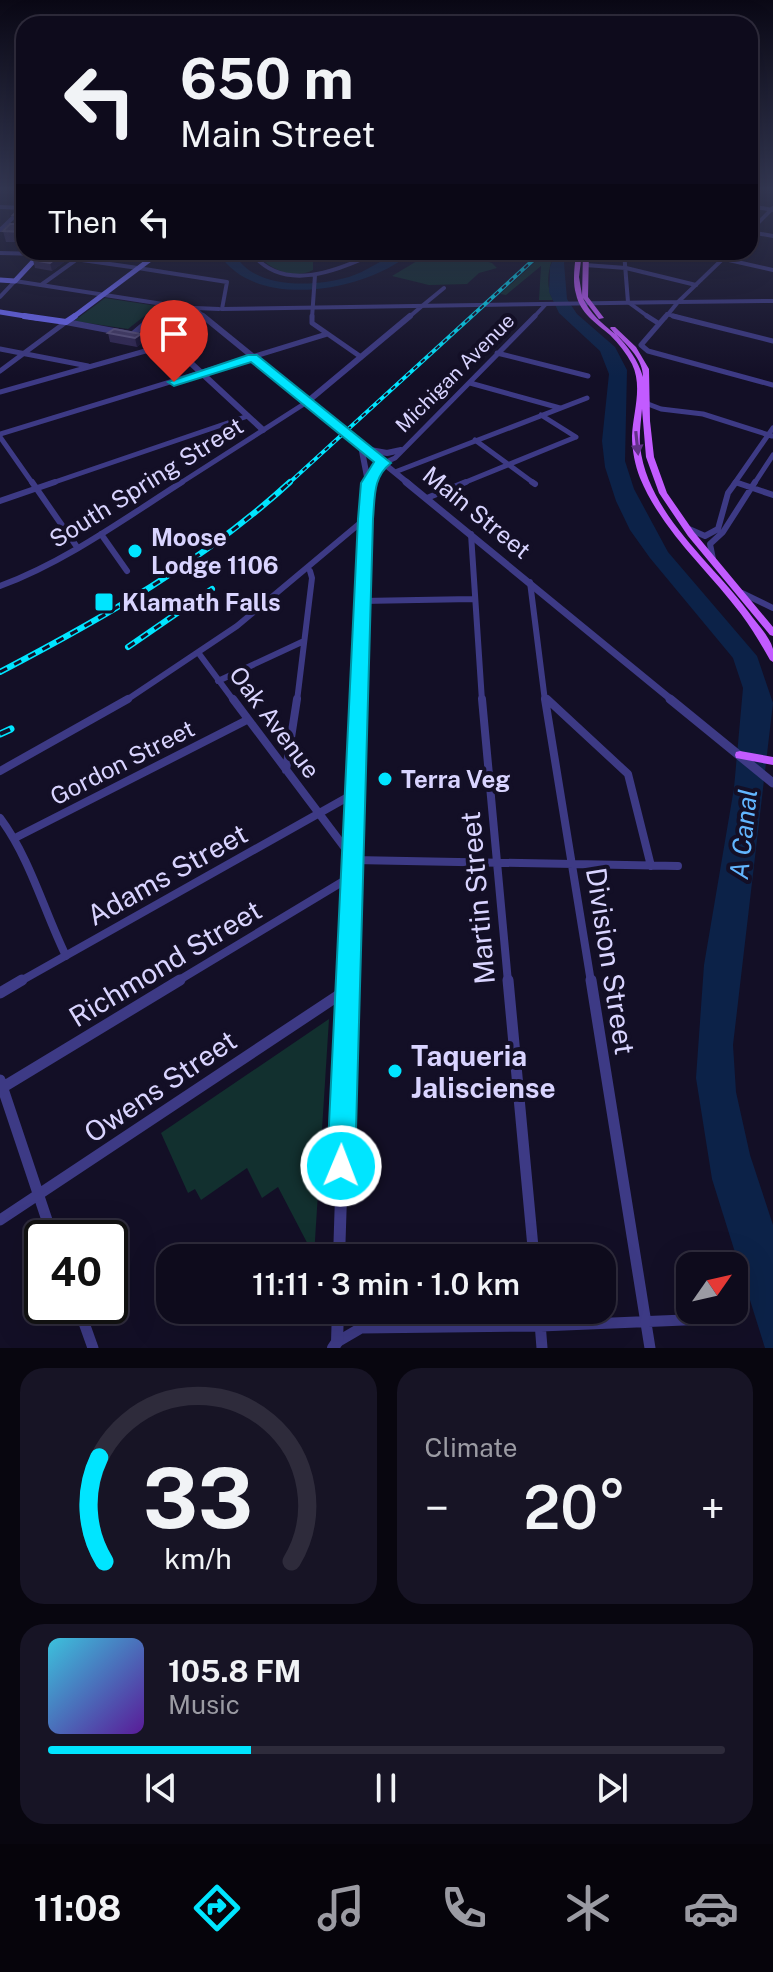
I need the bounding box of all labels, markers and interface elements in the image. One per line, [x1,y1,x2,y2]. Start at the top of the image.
text: 650 m [180,46,354,112]
icon: left [48,48,152,152]
text: Main Street [180,113,376,155]
icon: left [133,200,177,244]
text: Then [48,204,117,240]
pin [140,300,208,382]
street label: Michigan Avenue [391,309,519,437]
icon: arrive [152,312,196,356]
street label: South Spring Street [44,411,248,553]
one-way arrow [631,430,644,455]
street label: Main Street [418,460,536,564]
place label: Moose Lodge 1106 [151,523,279,579]
marker: Moose Lodge 1106 [126,542,144,560]
place label: Klamath Falls [122,588,281,616]
marker: Klamath Falls [93,591,115,613]
street label: Oak Avenue [224,661,326,783]
street label: Gordon Street [45,714,199,810]
place label: Terra Veg [401,765,510,793]
marker: Terra Veg [376,770,394,788]
water label: A Canal [723,787,763,881]
street label: Martin Street [453,810,501,986]
street label: Adams Street [81,816,253,932]
street label: Division Street [580,865,642,1057]
street label: Richmond Street [63,893,267,1033]
street label: Owens Street [78,1023,242,1149]
place label: Taqueria Jalisciense [411,1039,556,1104]
marker: Taqueria Jalisciense [386,1062,404,1080]
position arrow [299,1124,383,1208]
speed limit sign: 40 [24,1220,128,1324]
north arrow [676,1252,748,1324]
map controls [676,1252,748,1324]
text: 11:11 · 3 min · 1.0 km [252,1266,520,1302]
text: Climate [425,1432,518,1463]
text: 33 [143,1449,253,1547]
text: 20° [523,1472,626,1543]
text: − [425,1482,449,1534]
text: + [701,1482,725,1534]
text: km/h [165,1542,232,1575]
text: 105.8 FM [168,1653,301,1689]
text: Music [168,1689,240,1720]
icon: previous [139,1766,183,1810]
icon: pause [364,1766,408,1810]
icon: next [590,1766,634,1810]
icon: directions [189,1880,245,1936]
icon: music [313,1880,369,1936]
icon: phone [436,1880,492,1936]
icon: climate [560,1880,616,1936]
icon: car [683,1880,739,1936]
text: 11:08 [34,1887,122,1929]

